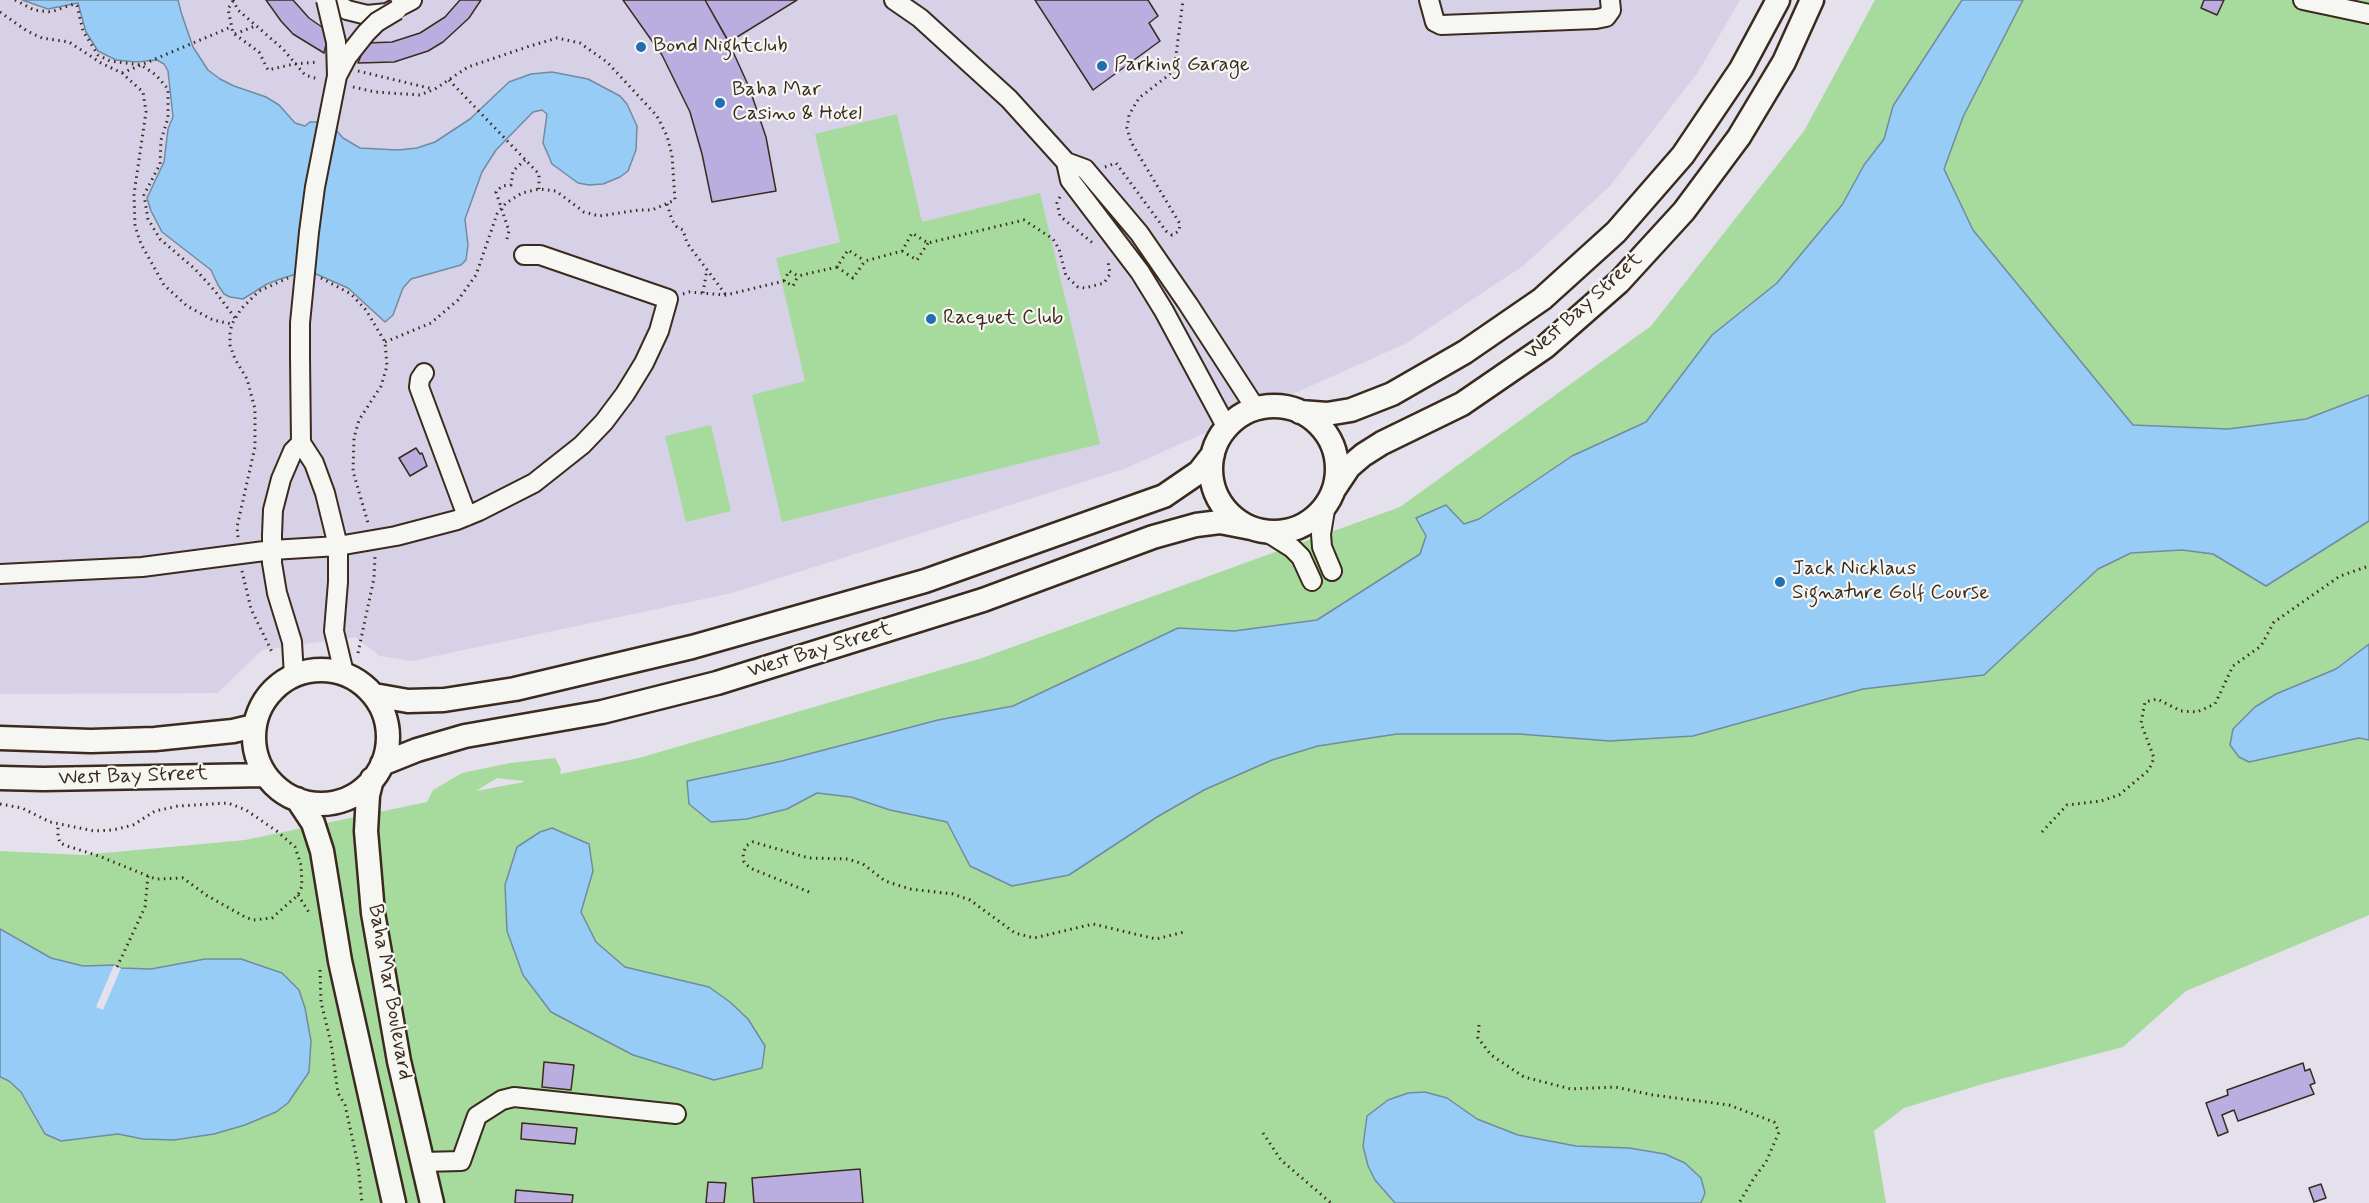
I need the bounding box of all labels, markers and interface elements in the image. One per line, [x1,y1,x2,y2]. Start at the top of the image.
place label: Bond Nightclub [653,34,788,60]
marker: Bond Nightclub [634,40,648,54]
place label: Parking Garage [1114,53,1250,79]
marker: Parking Garage [1095,59,1109,73]
place label: Baha Mar Casino & Hotel [732,78,862,128]
marker: Baha Mar Casino & Hotel [713,96,727,110]
street label: West Bay Street [1520,248,1648,366]
place label: Racquet Club [943,306,1063,332]
marker: Racquet Club [924,312,938,326]
place label: Jack Nicklaus Signature Golf Course [1792,557,1989,607]
marker: Jack Nicklaus Signature Golf Course [1773,575,1787,589]
street label: West Bay Street [745,617,895,685]
street label: West Bay Street [58,762,208,792]
street label: Baha Mar Boulevard [361,902,417,1082]

